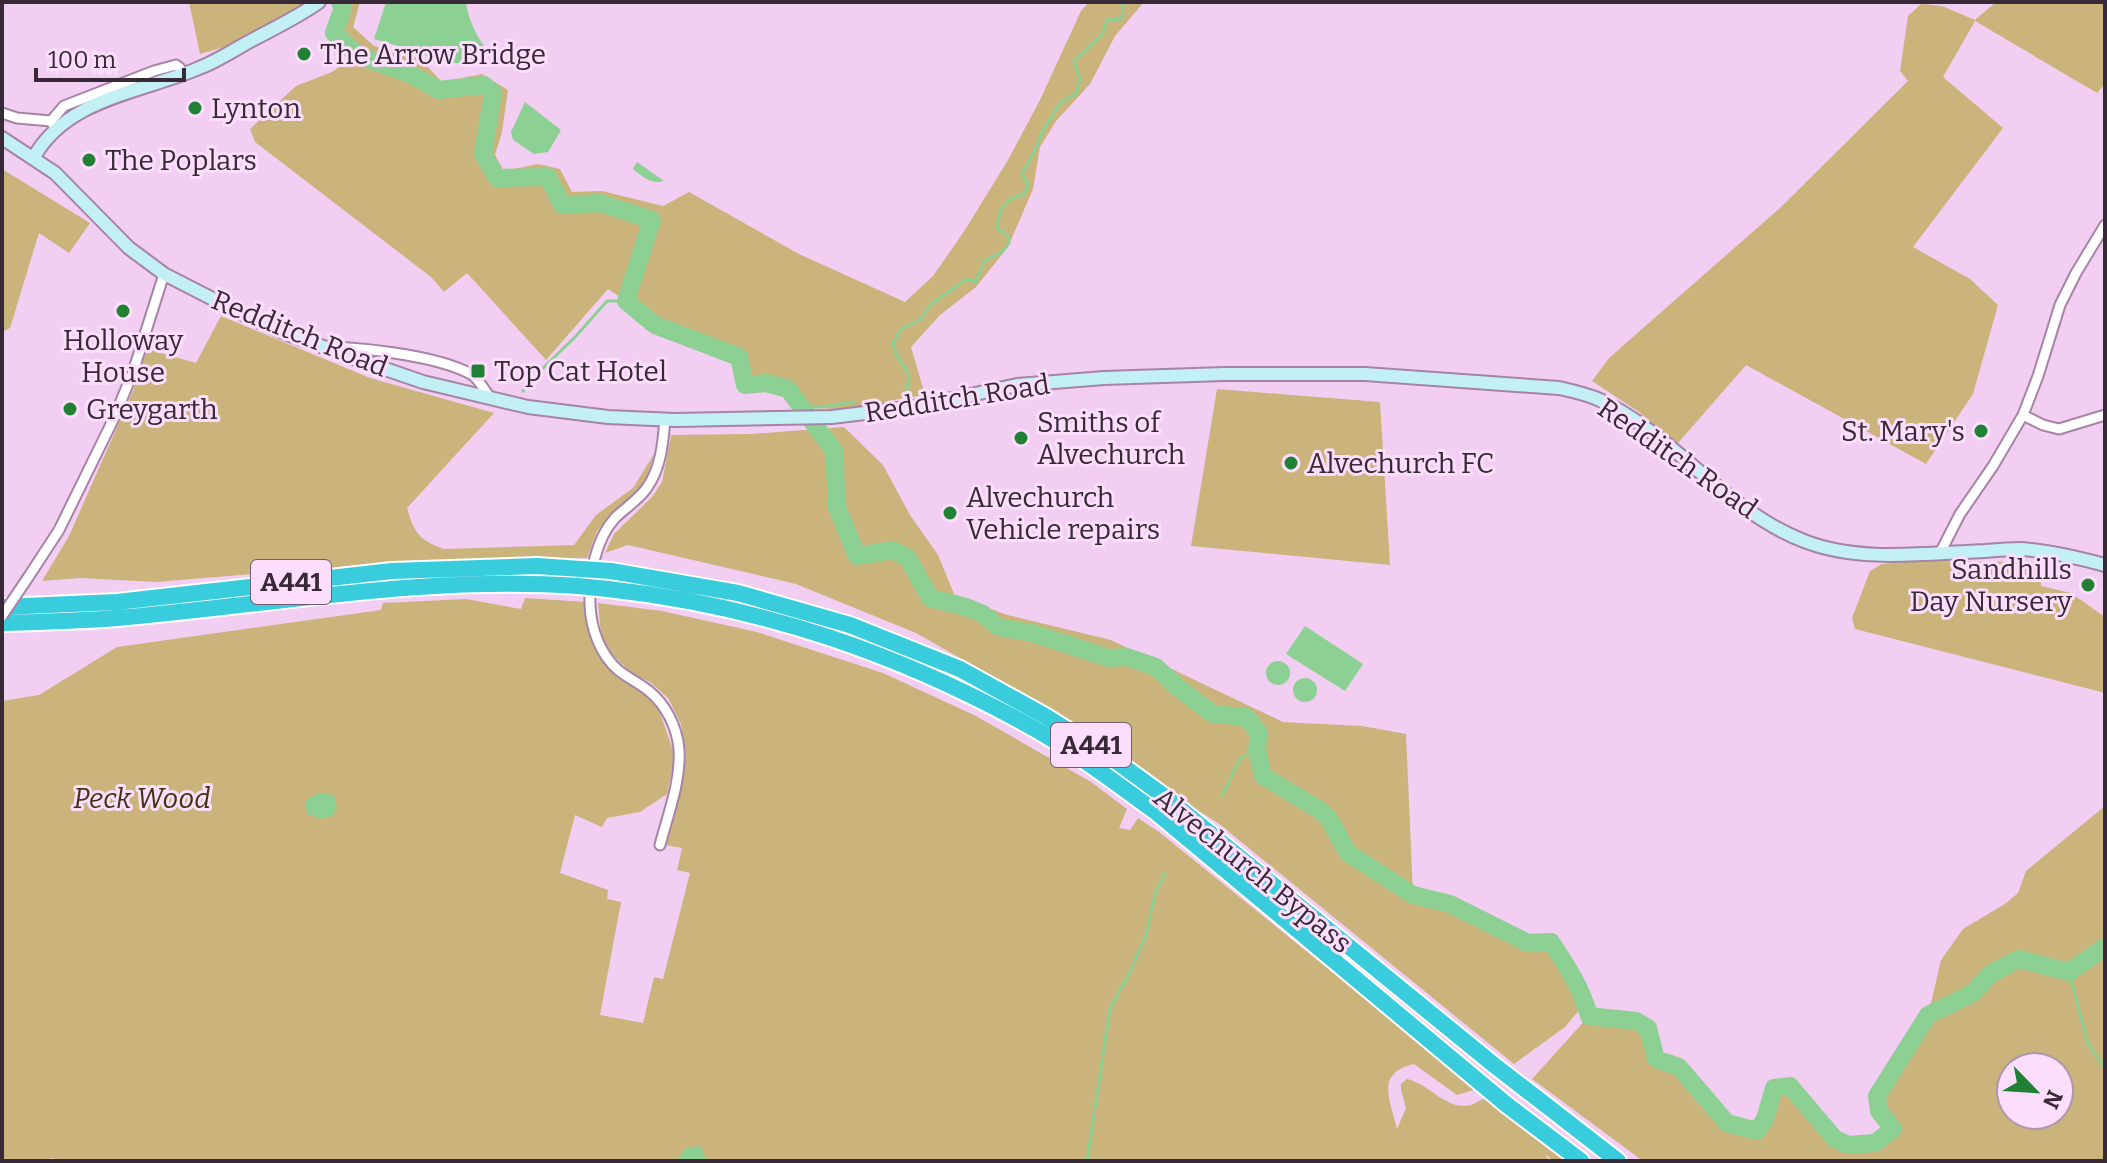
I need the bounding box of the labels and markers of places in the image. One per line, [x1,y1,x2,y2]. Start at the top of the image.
place label: The Arrow Bridge [320,38,546,71]
marker: The Arrow Bridge [295,45,313,63]
place label: Lynton [211,92,301,125]
marker: Lynton [186,99,204,117]
place label: The Poplars [105,144,257,177]
marker: The Poplars [80,151,98,169]
marker: Holloway House [114,302,132,320]
place label: Holloway House [63,324,184,389]
place label: Top Cat Hotel [494,355,667,388]
marker: Top Cat Hotel [469,362,487,380]
place label: Greygarth [86,393,218,426]
marker: Greygarth [61,400,79,418]
place label: Smiths of Alvechurch [1037,406,1185,471]
place label: St. Mary's [1841,415,1965,448]
marker: St. Mary's [1972,422,1990,440]
marker: Smiths of Alvechurch [1012,429,1030,447]
place label: Alvechurch FC [1307,447,1494,480]
marker: Alvechurch FC [1282,454,1300,472]
place label: Alvechurch Vehicle repairs [966,481,1160,546]
marker: Alvechurch Vehicle repairs [941,504,959,522]
place label: Sandhills Day Nursery [1910,553,2072,618]
marker: Sandhills Day Nursery [2079,576,2097,594]

